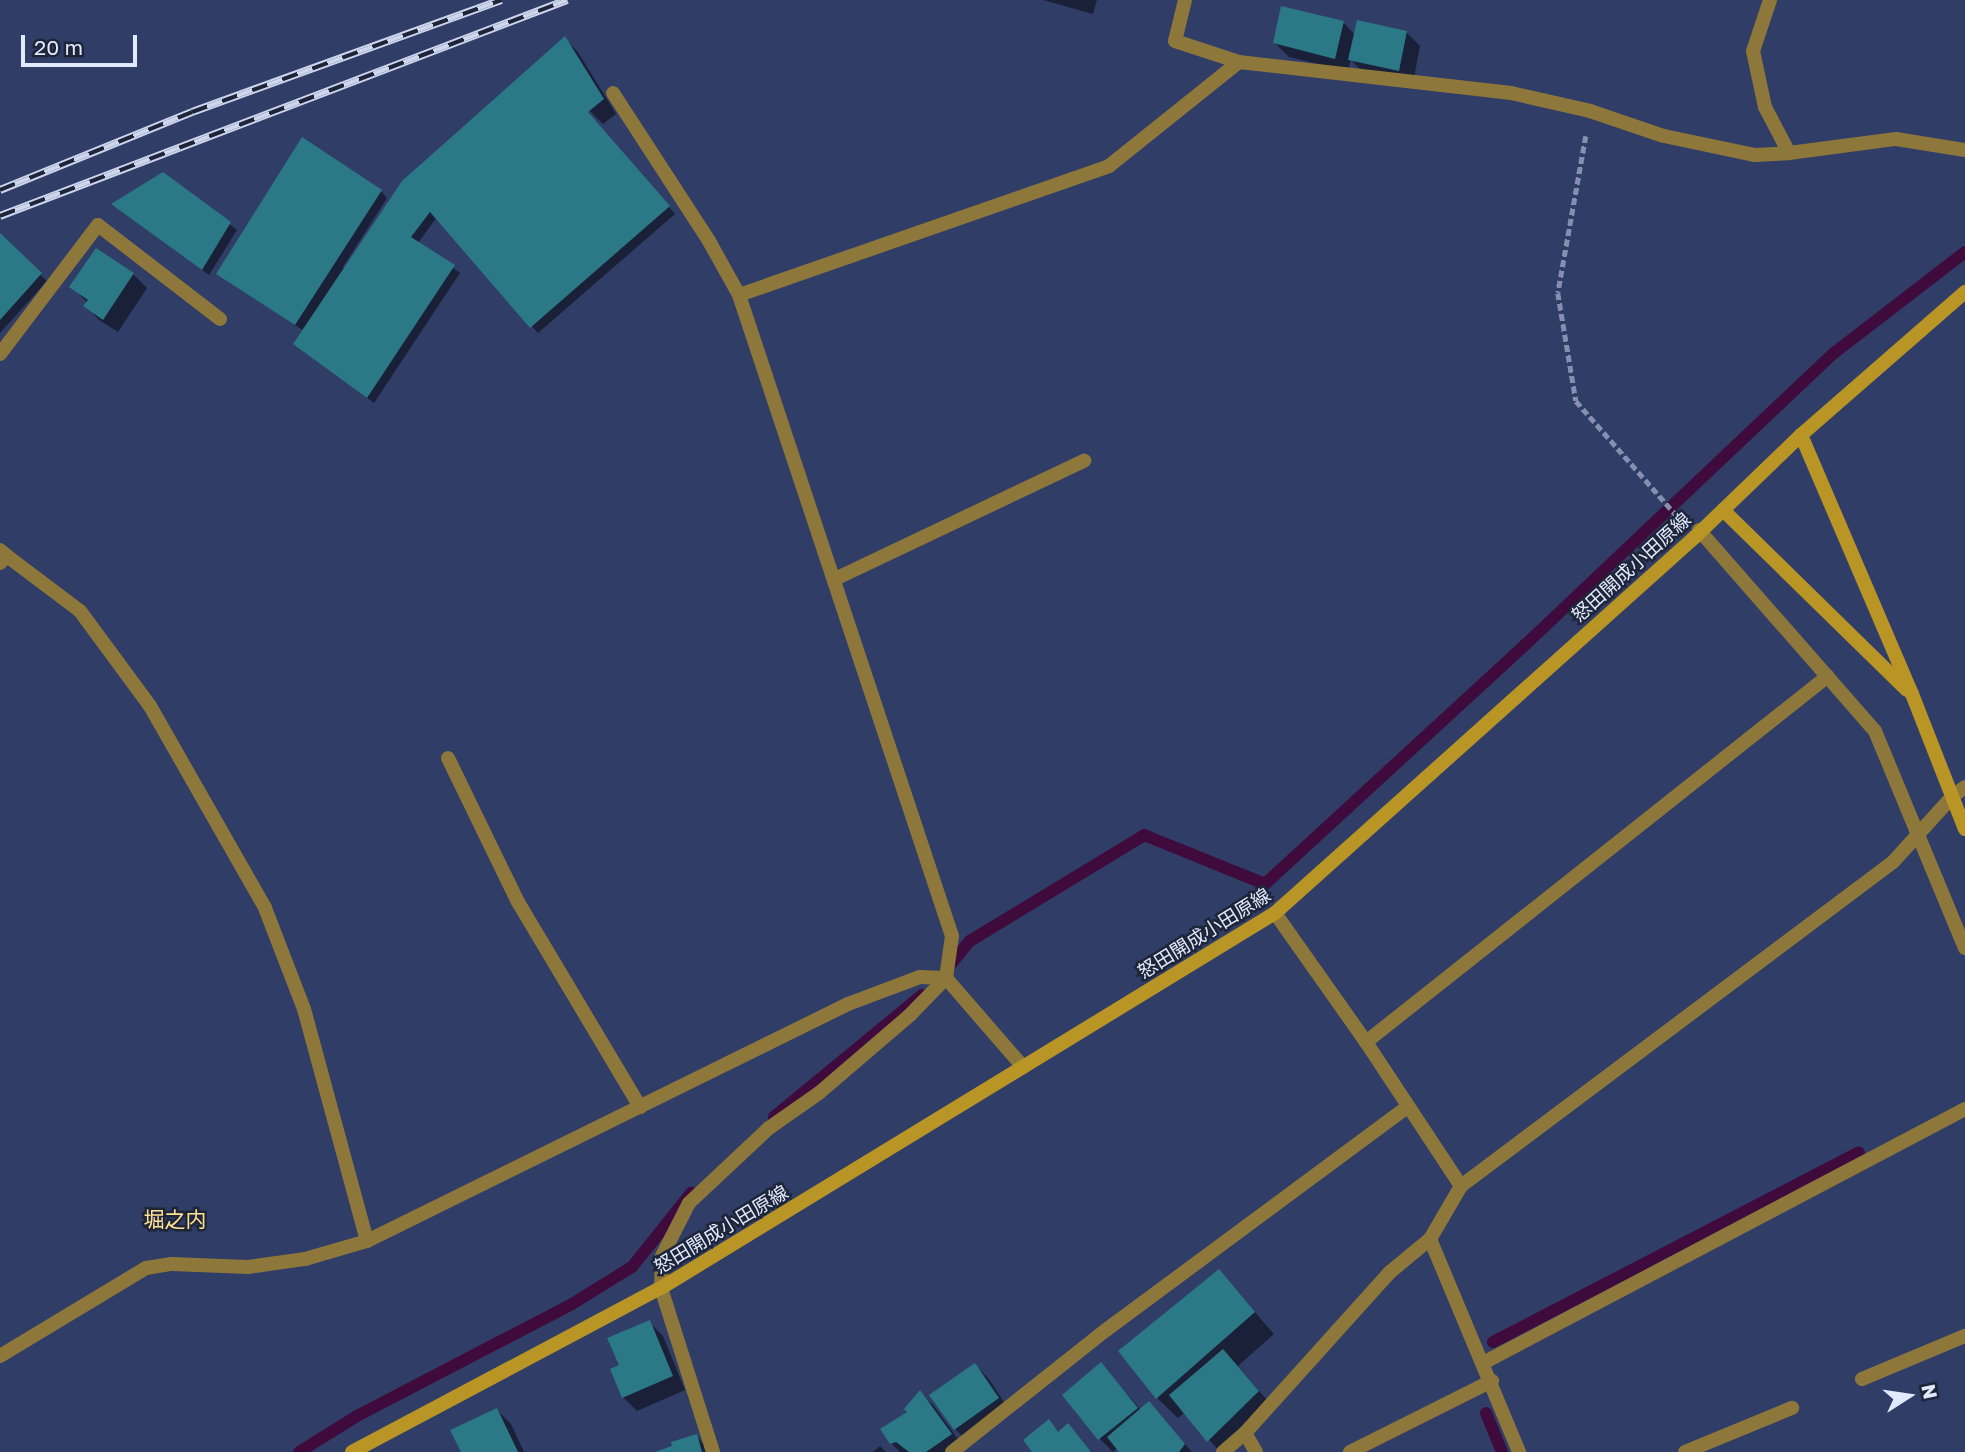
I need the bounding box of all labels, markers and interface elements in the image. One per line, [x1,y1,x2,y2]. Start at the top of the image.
scale bar [24,21,140,65]
text: 20 m [34,34,83,60]
street label: 怒田開成小田原線 [1567,508,1695,626]
street label: 怒田開成小田原線 [1134,883,1274,983]
street label: 怒田開成小田原線 [650,1180,792,1278]
district label: 堀之内 [144,1206,206,1232]
north arrow [1874,1361,1944,1431]
text: N [1917,1382,1943,1401]

